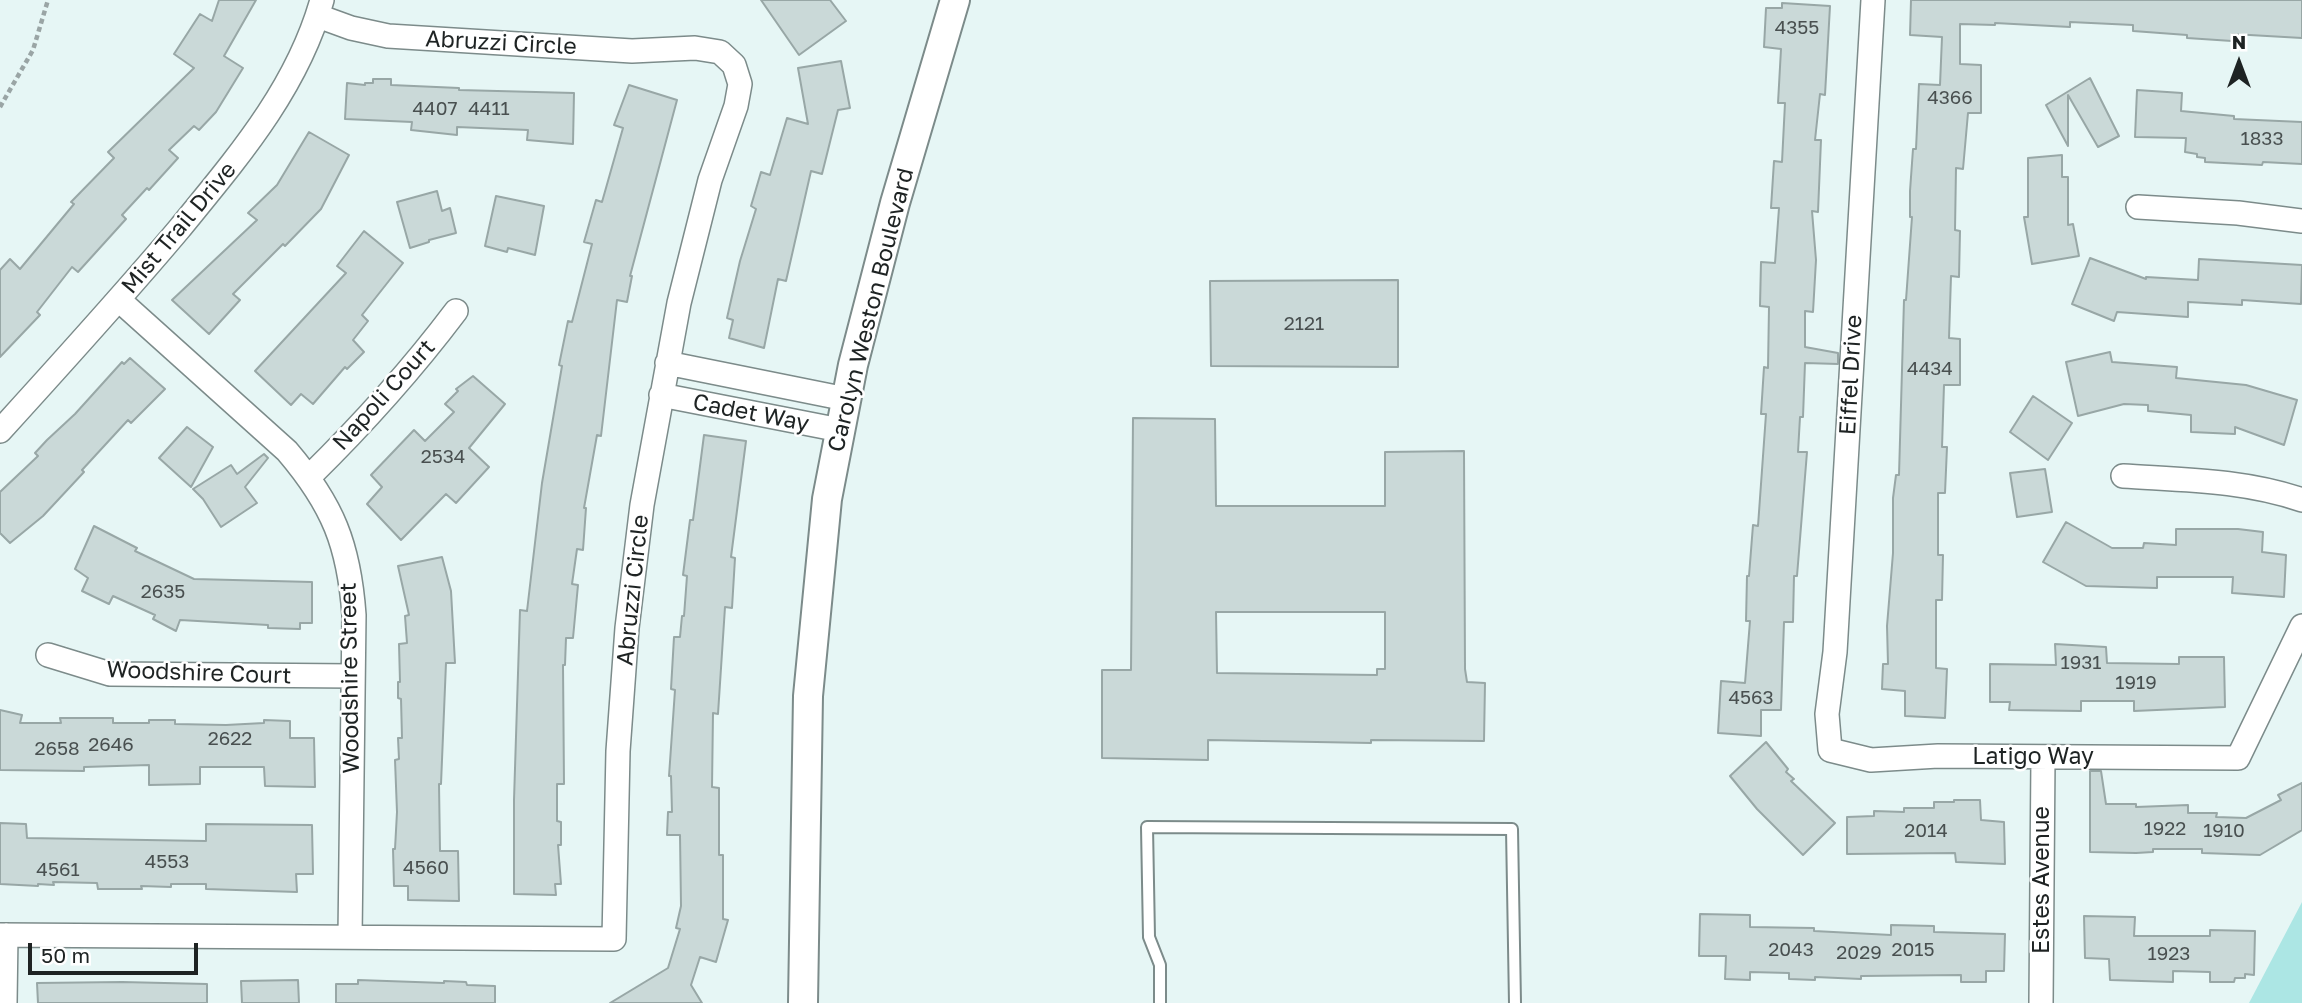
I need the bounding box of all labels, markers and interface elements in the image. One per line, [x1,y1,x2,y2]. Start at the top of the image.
house number: 4355 [1775,17,1819,39]
street label: Abruzzi Circle [425,25,577,61]
north arrow [2204,28,2274,98]
text: N [2232,30,2246,53]
house number: 4366 [1927,87,1973,109]
house number: 4407 [412,98,458,120]
house number: 4411 [468,98,510,120]
house number: 1833 [2240,128,2284,150]
street label: Mist Trail Drive [116,157,242,299]
street label: Carolyn Weston Boulevard [822,165,920,455]
house number: 2121 [1284,313,1324,335]
street label: Eiffel Drive [1834,314,1868,436]
street label: Napoli Court [327,334,441,456]
house number: 4434 [1907,358,1953,380]
street label: Cadet Way [691,388,811,438]
house number: 2534 [421,446,465,468]
street label: Abruzzi Circle [611,513,655,667]
house number: 2635 [141,581,185,603]
street label: Woodshire Street [335,582,365,774]
house number: 1931 [2060,652,2102,674]
street label: Woodshire Court [106,656,292,690]
house number: 1919 [2115,672,2157,694]
house number: 4563 [1728,687,1774,709]
house number: 2622 [208,728,252,750]
house number: 2646 [88,734,134,756]
house number: 2658 [34,738,80,760]
street label: Latigo Way [1972,743,2094,771]
street label: Estes Avenue [2028,806,2056,954]
house number: 1922 [2144,818,2186,840]
house number: 2014 [1904,820,1948,842]
house number: 1910 [2203,820,2245,842]
house number: 4553 [145,851,189,873]
house number: 4560 [403,857,449,879]
house number: 4561 [36,859,80,881]
scale bar [32,930,201,974]
house number: 2043 [1768,939,1814,961]
house number: 2015 [1891,939,1935,961]
text: 50 m [41,942,90,968]
house number: 2029 [1836,942,1882,964]
house number: 1923 [2148,943,2190,965]

